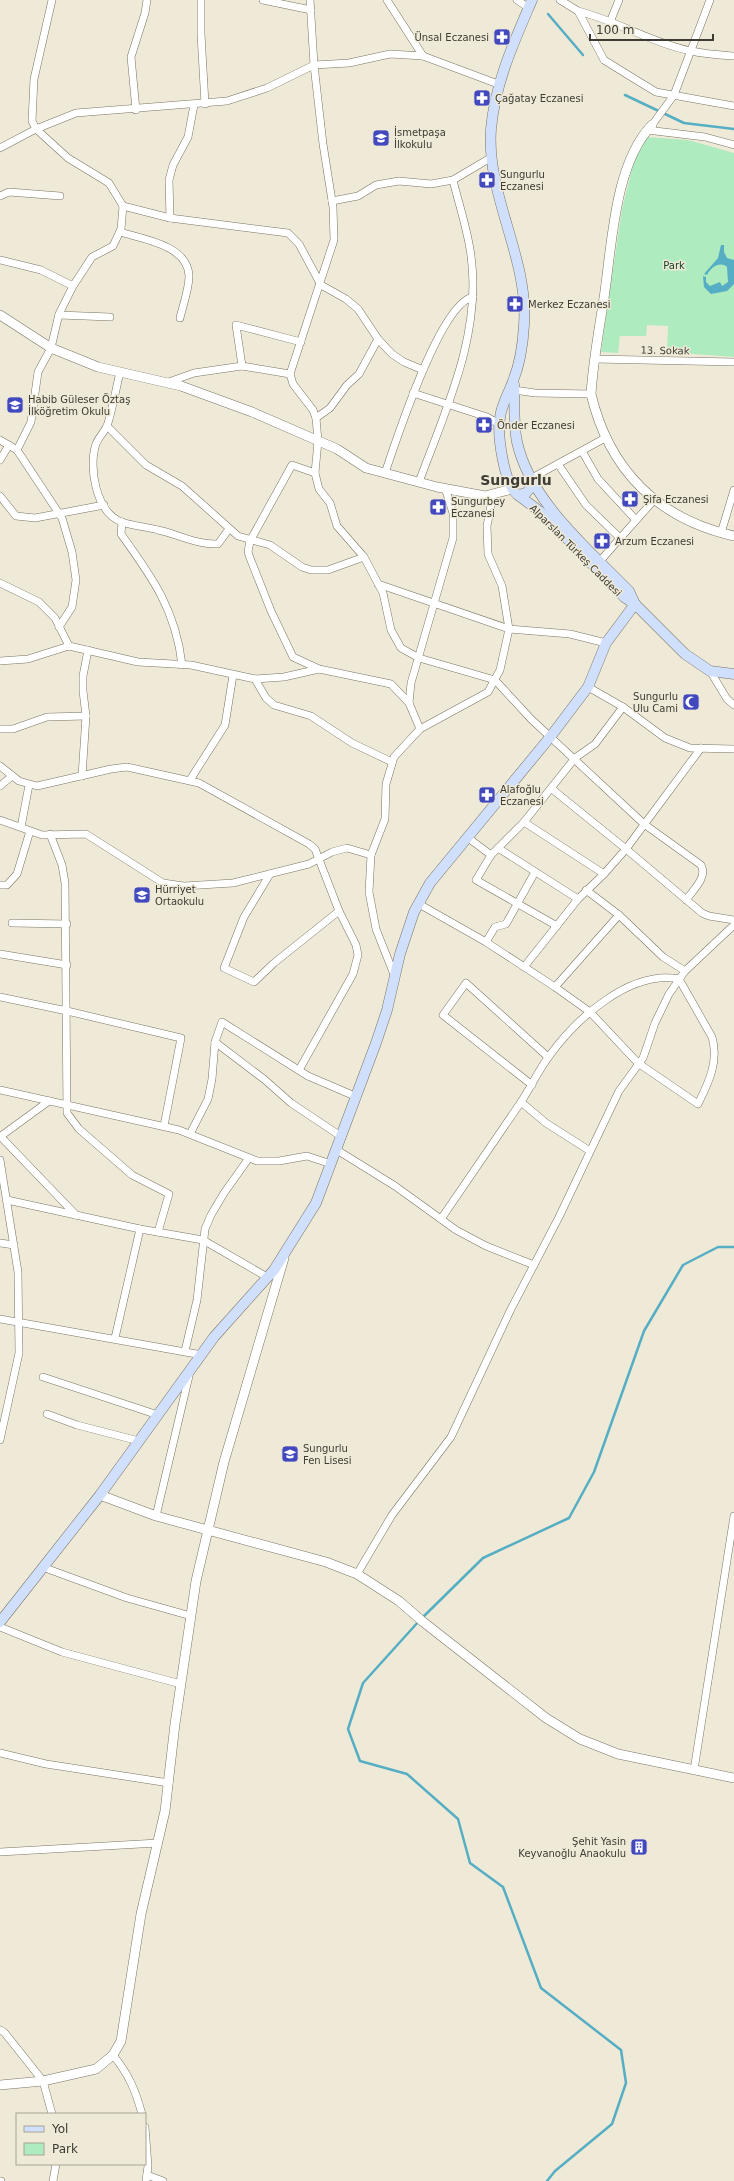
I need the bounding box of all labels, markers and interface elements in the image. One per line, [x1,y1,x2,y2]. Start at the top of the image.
scale bar [590,16,713,42]
text: 100 m [596,23,634,37]
pharmacy icon: Ünsal Eczanesi [492,27,512,47]
place label: Ünsal Eczanesi [414,31,489,43]
pharmacy icon: Çağatay Eczanesi [472,88,492,108]
place label: Çağatay Eczanesi [495,93,583,104]
place label: İsmetpaşa İlkokulu [394,126,446,150]
school or university icon: İsmetpaşa İlkokulu [371,128,391,148]
place label: Sungurlu Eczanesi [500,169,545,192]
pharmacy icon: Sungurlu Eczanesi [477,170,497,190]
park label: Park [663,260,685,271]
pharmacy icon: Merkez Eczanesi [505,294,525,314]
place label: Merkez Eczanesi [528,299,611,310]
street label: 13. Sokak [640,345,690,356]
place label: Habib Güleser Öztaş İlköğretim Okulu [28,393,130,417]
school or university icon: Habib Güleser Öztaş İlköğretim Okulu [5,395,25,415]
pharmacy icon: Önder Eczanesi [474,415,494,435]
place label: Önder Eczanesi [497,419,575,431]
district label: Sungurlu [480,472,552,488]
pharmacy icon: Şifa Eczanesi [620,489,640,509]
place label: Şifa Eczanesi [643,494,709,505]
place label: Sungurbey Eczanesi [451,496,505,519]
pharmacy icon: Sungurbey Eczanesi [428,497,448,517]
street label: Alparslan Türkeş Caddesi [528,502,624,598]
pharmacy icon: Arzum Eczanesi [592,531,612,551]
place label: Arzum Eczanesi [615,536,694,547]
place label: Sungurlu Ulu Cami [633,691,678,714]
mosque icon: Sungurlu Ulu Cami [681,692,701,712]
place label: Alafoğlu Eczanesi [500,784,544,807]
pharmacy icon: Alafoğlu Eczanesi [477,785,497,805]
place label: Hürriyet Ortaokulu [155,884,204,907]
school or university icon: Hürriyet Ortaokulu [132,885,152,905]
place label: Sungurlu Fen Lisesi [303,1443,352,1466]
school or university icon: Sungurlu Fen Lisesi [280,1444,300,1464]
place label: Şehit Yasin Keyvanoğlu Anaokulu [518,1836,626,1859]
building icon: Şehit Yasin Keyvanoğlu Anaokulu [629,1837,649,1857]
legend [16,2113,146,2165]
text: Yol [51,2122,68,2136]
text: Park [52,2142,78,2156]

